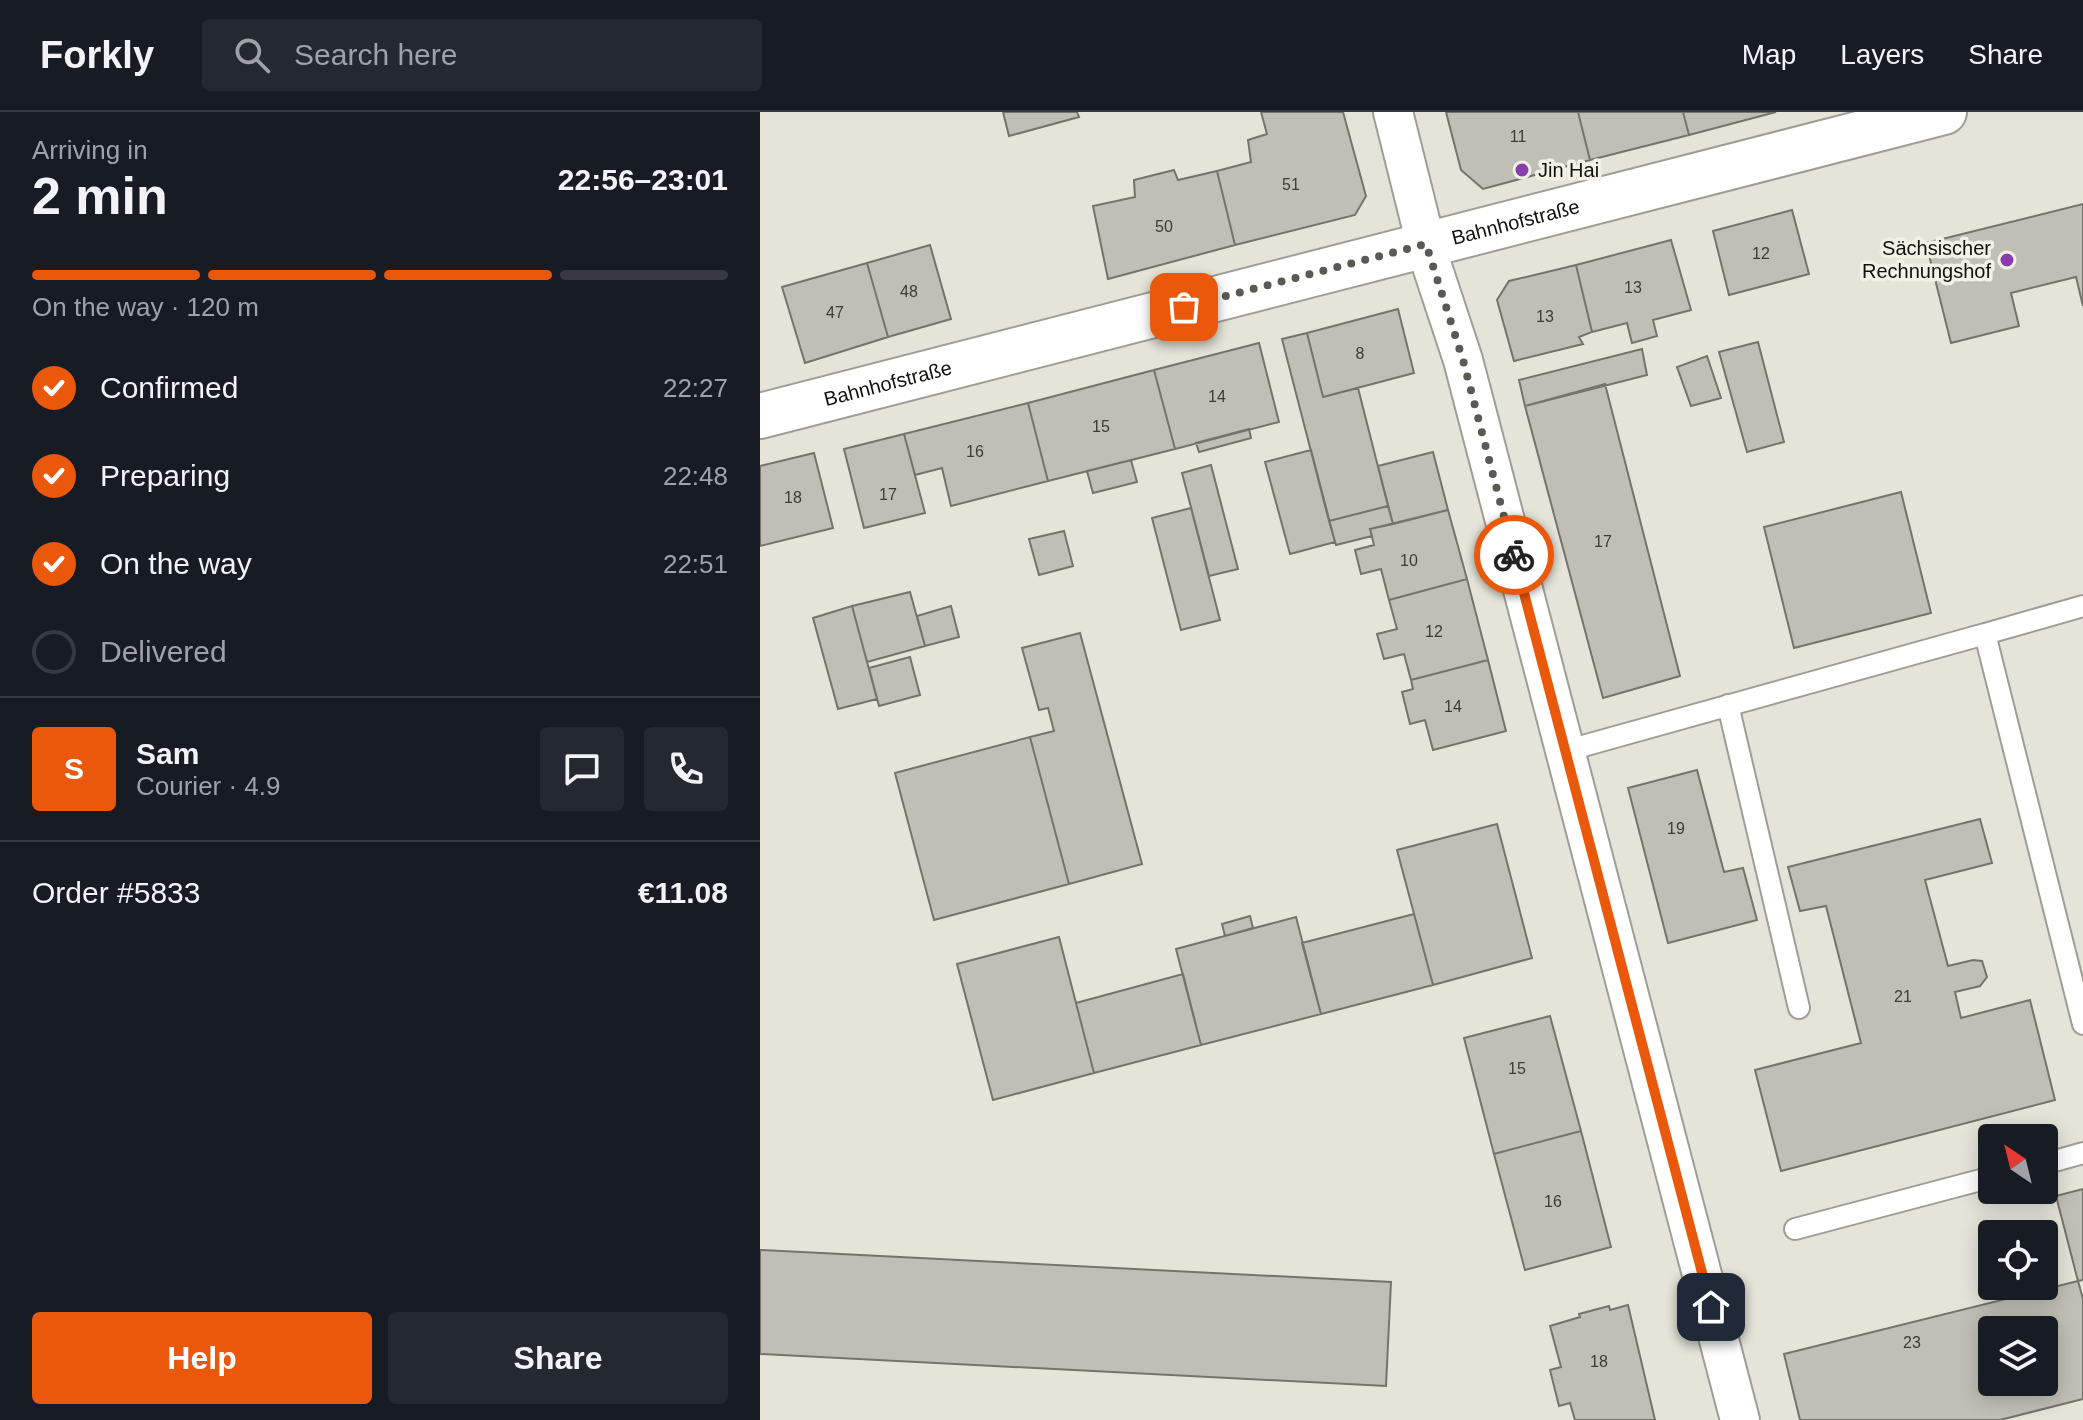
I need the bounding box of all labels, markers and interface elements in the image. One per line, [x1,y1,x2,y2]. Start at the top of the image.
search box [202,19,762,91]
icon: search [230,33,274,77]
text: Forkly [40,34,154,76]
text: Search here [294,38,457,71]
text: Map [1742,39,1796,70]
text: Layers [1840,39,1924,70]
text: Share [1968,39,2043,70]
house number: 11 [1510,128,1526,145]
text: Arriving in [32,135,148,165]
place label: Jin Hai [1538,159,1599,181]
marker: Jin Hai [1513,161,1531,179]
text: 22:56–23:01 [558,163,728,196]
text: 2 min [32,167,168,225]
house number: 51 [1282,176,1300,193]
street label: Bahnhofstraße [1449,195,1582,249]
house number: 50 [1155,218,1173,235]
place label: Sächsischer Rechnungshof [1862,237,1991,282]
house number: 12 [1752,245,1770,262]
marker: Sächsischer Rechnungshof [1998,251,2016,269]
pin [1150,273,1218,341]
house number: 13 [1624,279,1642,296]
house number: 48 [900,283,918,300]
icon: bag [1162,285,1206,329]
text: On the way · 120 m [32,292,259,322]
house number: 47 [826,304,844,321]
house number: 13 [1536,308,1554,325]
house number: 8 [1356,345,1365,362]
street label: Bahnhofstraße [822,356,954,410]
icon: check [32,366,76,410]
text: Confirmed [100,371,238,404]
text: 22:27 [663,373,728,403]
house number: 14 [1208,388,1226,405]
house number: 15 [1092,418,1110,435]
house number: 16 [966,443,984,460]
icon: check [32,454,76,498]
text: Preparing [100,459,230,492]
text: 22:48 [663,461,728,491]
house number: 17 [879,486,897,503]
house number: 18 [784,489,802,506]
courier [1474,515,1554,595]
icon: bike [1492,533,1536,577]
house number: 17 [1594,533,1612,550]
icon: check [32,542,76,586]
text: On the way [100,547,252,580]
text: 22:51 [663,549,728,579]
house number: 10 [1400,552,1418,569]
house number: 12 [1425,623,1443,640]
text: Delivered [100,635,227,668]
house number: 14 [1444,698,1462,715]
button: chat [540,727,624,811]
button: phone [644,727,728,811]
text: Sam [136,737,199,770]
text: S [64,752,84,785]
text: Courier · 4.9 [136,771,281,801]
house number: 19 [1667,820,1685,837]
text: Order #5833 [32,876,200,909]
text: €11.08 [638,876,728,909]
house number: 21 [1894,988,1912,1005]
house number: 15 [1508,1060,1526,1077]
north arrow [1978,1124,2058,1204]
map controls [1978,1124,2058,1396]
house number: 16 [1544,1193,1562,1210]
button: locate [1978,1220,2058,1300]
pin [1677,1273,1745,1341]
icon: home [1689,1285,1733,1329]
button: Help [32,1312,372,1404]
button: Share [388,1312,728,1404]
button: layers [1978,1316,2058,1396]
house number: 23 [1903,1334,1921,1351]
house number: 18 [1590,1353,1608,1370]

